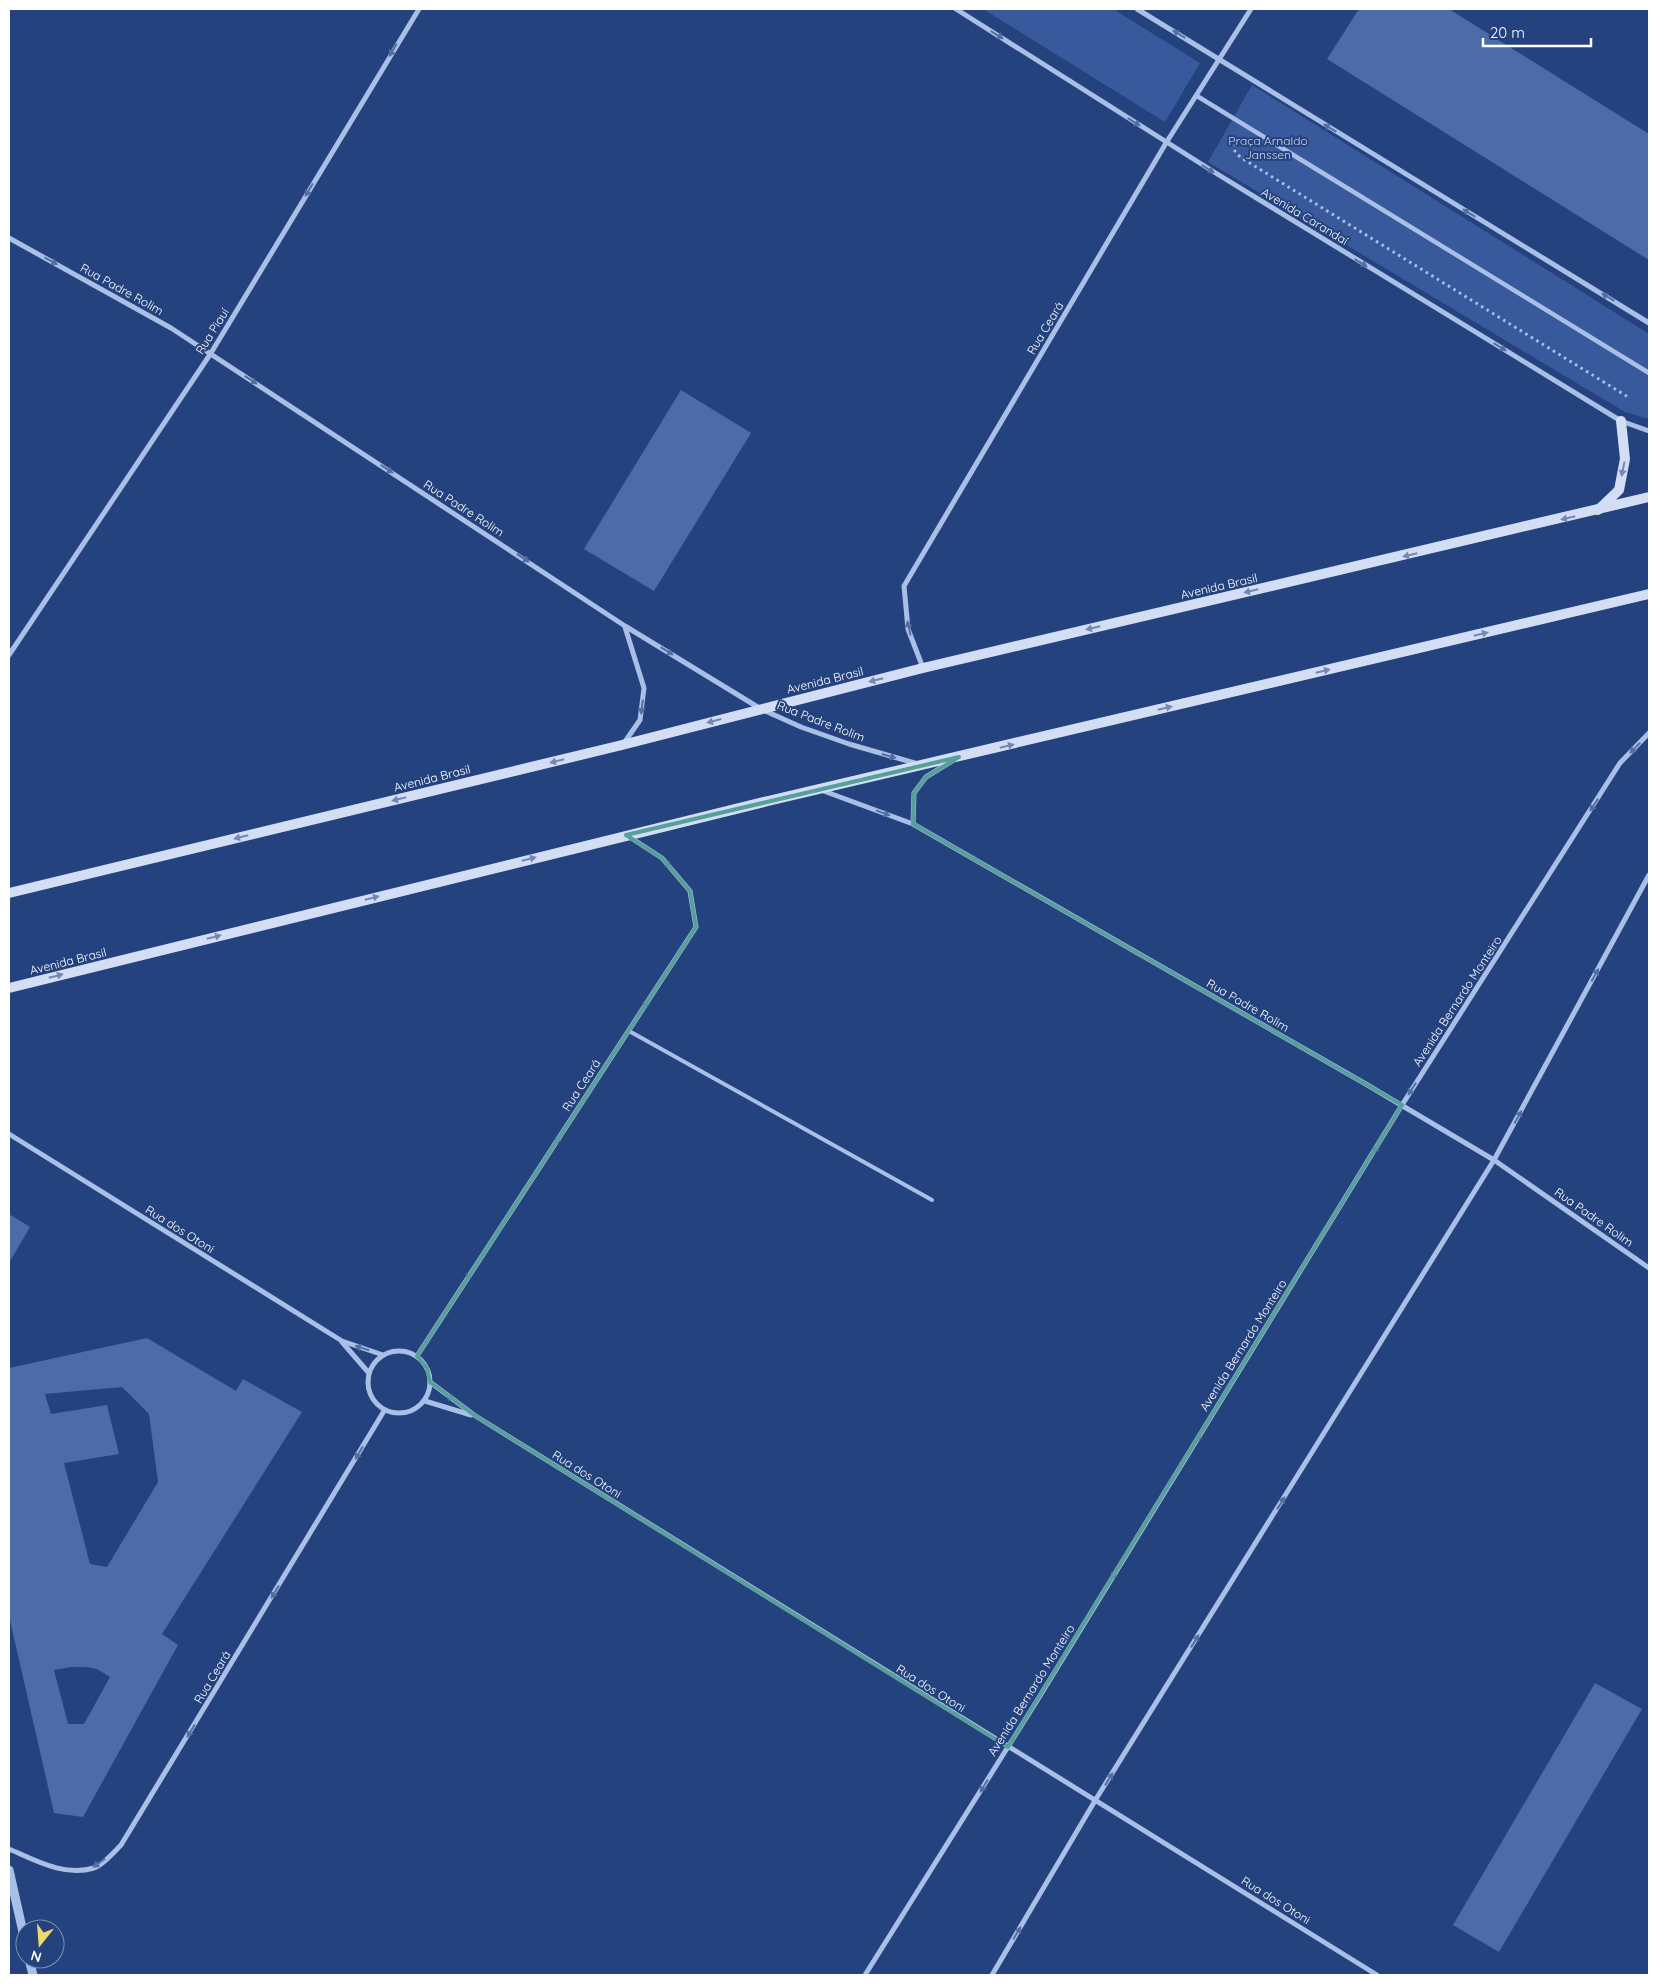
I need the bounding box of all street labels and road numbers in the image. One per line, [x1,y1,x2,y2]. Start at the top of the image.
street label: Avenida Carandaí [1259,184,1352,248]
street label: Rua Padre Rolim [78,260,166,318]
street label: Rua Ceará [1023,299,1067,357]
street label: Rua Piauí [192,305,232,357]
street label: Rua Padre Rolim [421,476,507,540]
street label: Avenida Brasil [1179,570,1259,602]
street label: Avenida Brasil [785,663,865,697]
street label: Rua Padre Rolim [775,697,867,745]
street label: Avenida Brasil [392,761,472,795]
street label: Avenida Bernardo Monteiro [1409,933,1505,1069]
street label: Avenida Brasil [28,944,108,978]
street label: Rua Padre Rolim [1204,975,1292,1035]
street label: Rua Ceará [559,1056,603,1114]
street label: Rua Padre Rolim [1552,1184,1636,1250]
street label: Rua dos Otoni [143,1202,217,1256]
street label: Avenida Bernardo Monteiro [1196,1276,1290,1414]
street label: Rua dos Otoni [550,1447,624,1501]
street label: Avenida Bernardo Monteiro [984,1621,1078,1759]
street label: Rua Ceará [190,1648,234,1706]
street label: Rua dos Otoni [894,1661,968,1715]
street label: Rua dos Otoni [1239,1873,1313,1927]

